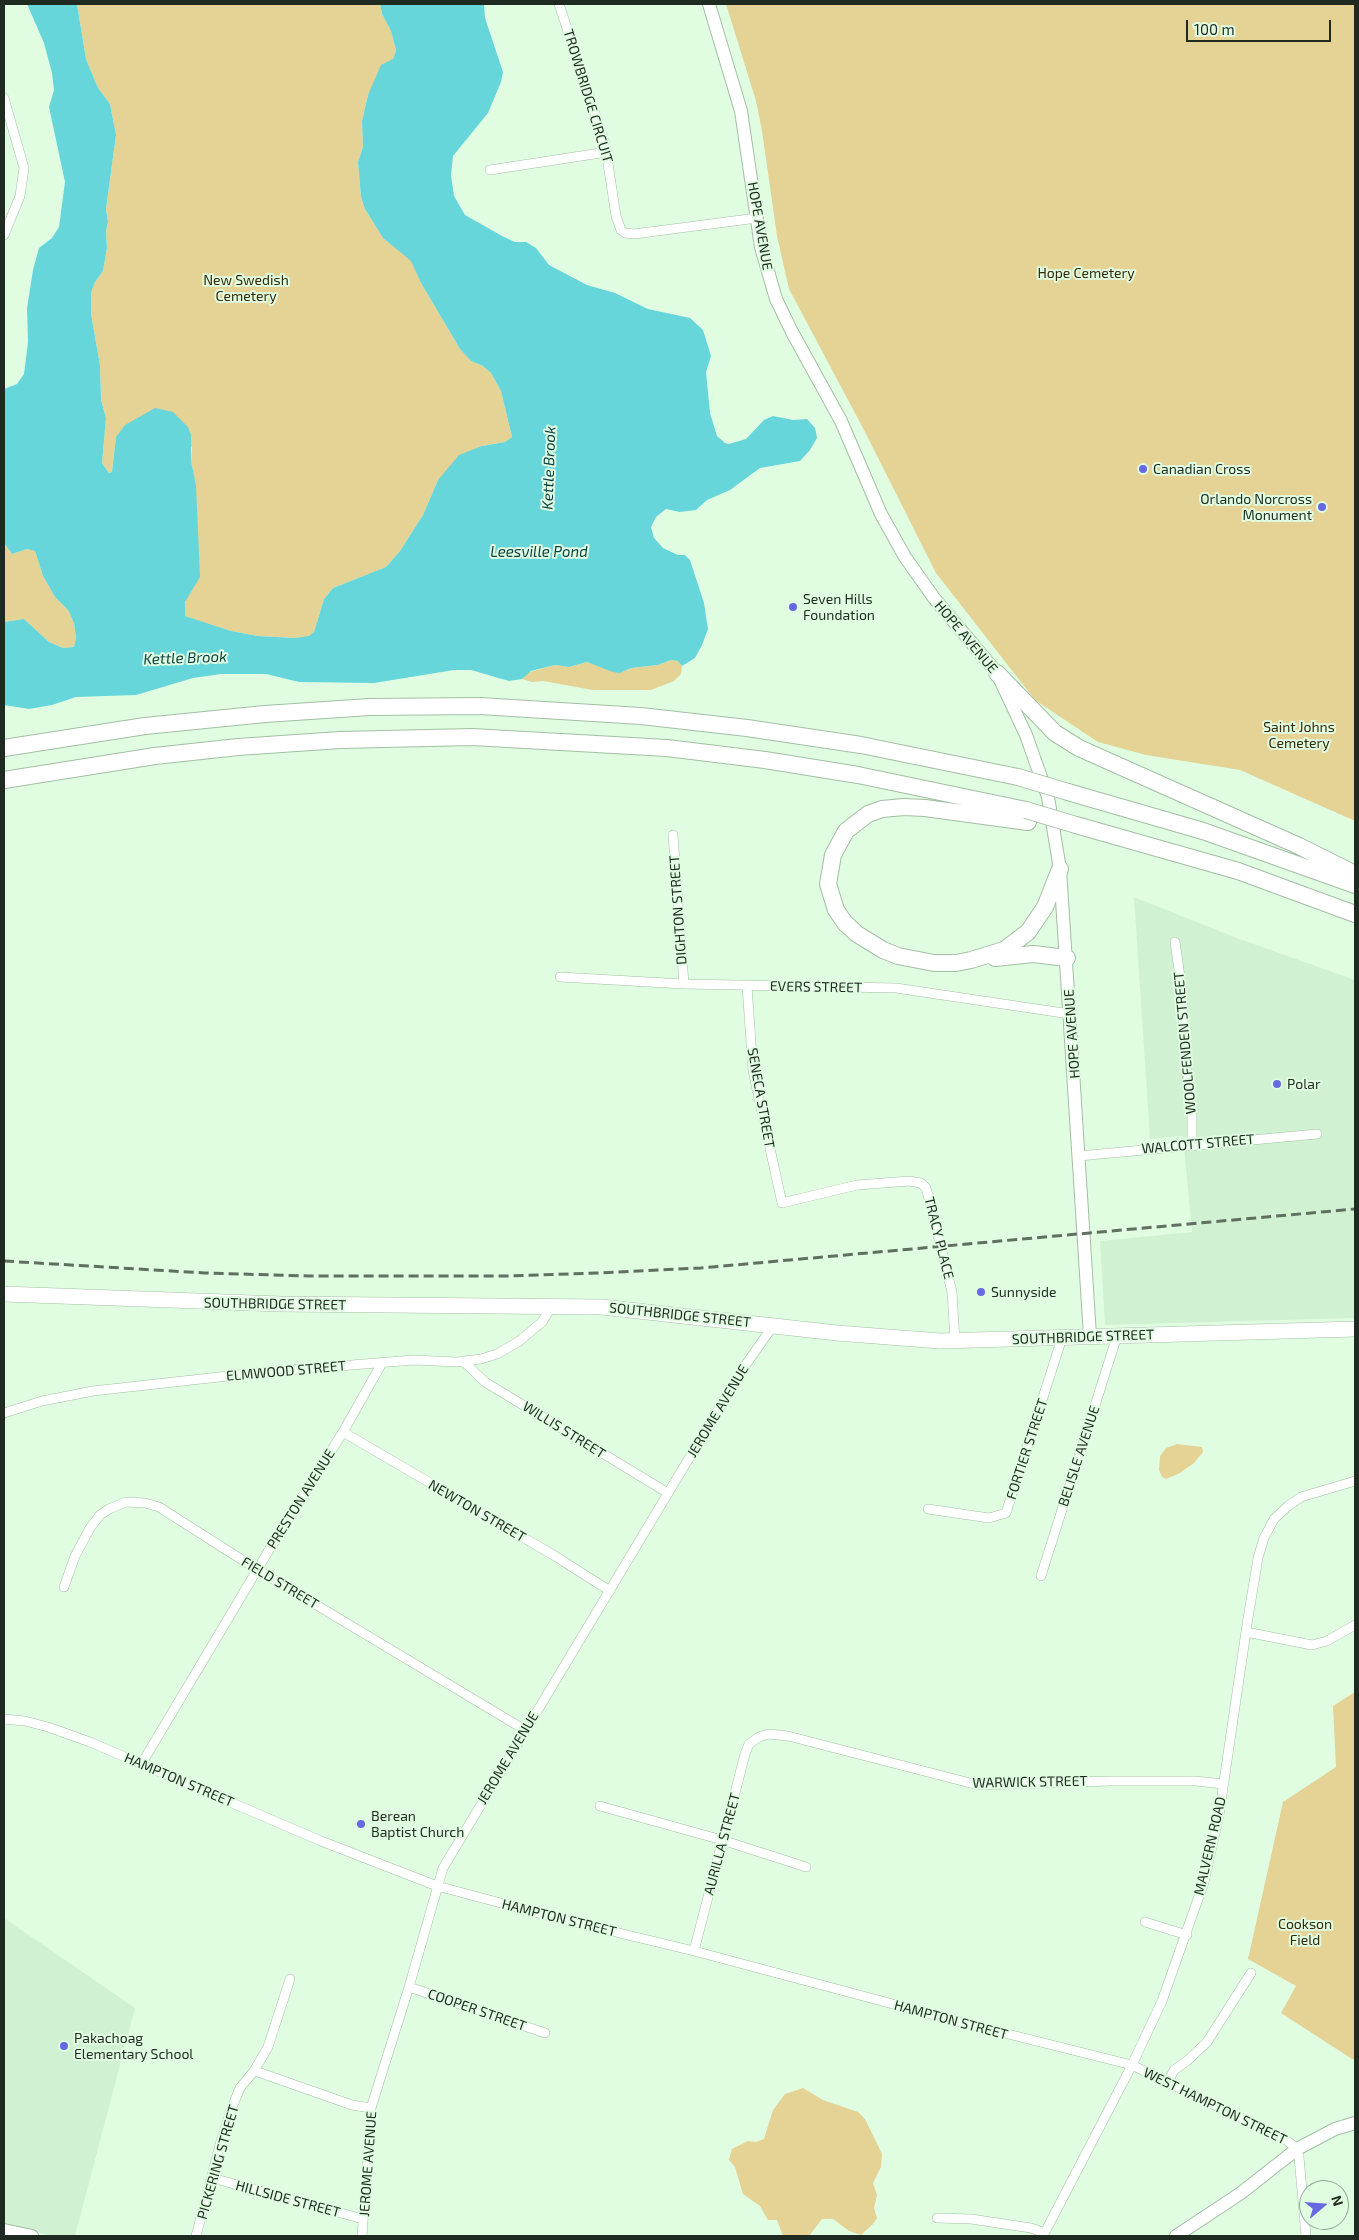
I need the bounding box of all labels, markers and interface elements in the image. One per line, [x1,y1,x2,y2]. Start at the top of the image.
scale bar [1189,10,1334,42]
text: 100 m [1194,20,1235,38]
street label: TROWBRIDGE CIRCUIT [560,27,616,165]
street label: HOPE AVENUE [744,180,776,272]
park label: Hope Cemetery [1037,265,1135,281]
park label: New Swedish Cemetery [203,272,289,304]
water label: Kettle Brook [539,426,559,510]
place label: Canadian Cross [1153,461,1251,477]
marker: Canadian Cross [1137,463,1149,475]
place label: Orlando Norcross Monument [1200,491,1312,524]
marker: Orlando Norcross Monument [1316,501,1328,513]
water label: Leesville Pond [490,543,588,561]
place label: Seven Hills Foundation [803,591,875,624]
street label: HOPE AVENUE [931,597,1001,677]
marker: Seven Hills Foundation [787,601,799,613]
water label: Kettle Brook [143,648,227,668]
park label: Saint Johns Cemetery [1263,719,1335,752]
street label: DIGHTON STREET [666,855,690,965]
street label: WOOLFENDEN STREET [1170,971,1200,1115]
street label: EVERS STREET [770,978,862,996]
street label: HOPE AVENUE [1060,989,1084,1079]
street label: SENECA STREET [744,1047,778,1149]
place label: Polar [1287,1076,1321,1092]
marker: Polar [1271,1078,1283,1090]
street label: WALCOTT STREET [1141,1131,1255,1157]
street label: TRACY PLACE [921,1195,957,1281]
place label: Sunnyside [991,1284,1057,1300]
marker: Sunnyside [975,1286,987,1298]
street label: SOUTHBRIDGE STREET [204,1294,346,1314]
street label: SOUTHBRIDGE STREET [608,1299,752,1331]
street label: SOUTHBRIDGE STREET [1011,1326,1155,1348]
street label: ELMWOOD STREET [225,1357,347,1385]
street label: JEROME AVENUE [684,1361,752,1461]
street label: FORTIER STREET [1003,1396,1051,1502]
street label: WILLIS STREET [520,1398,608,1462]
street label: BELISLE AVENUE [1055,1403,1103,1509]
street label: PRESTON AVENUE [264,1446,338,1552]
street label: NEWTON STREET [425,1476,529,1546]
street label: FIELD STREET [238,1553,322,1613]
street label: JEROME AVENUE [474,1708,542,1808]
street label: HAMPTON STREET [122,1749,236,1811]
street label: WARWICK STREET [972,1773,1088,1791]
street label: AURILLA STREET [700,1791,744,1897]
street label: MALVERN ROAD [1190,1795,1230,1897]
place label: Berean Baptist Church [371,1808,464,1840]
marker: Berean Baptist Church [355,1818,367,1830]
street label: HAMPTON STREET [500,1896,618,1940]
park label: Cookson Field [1278,1916,1332,1948]
street label: COOPER STREET [426,1985,528,2035]
street label: HAMPTON STREET [892,1997,1010,2043]
place label: Pakachoag Elementary School [74,2030,193,2062]
marker: Pakachoag Elementary School [58,2040,70,2052]
street label: WEST HAMPTON STREET [1141,2064,1289,2148]
street label: PICKERING STREET [194,2103,242,2221]
street label: JEROME AVENUE [356,2111,380,2217]
street label: HILLSIDE STREET [234,2177,342,2221]
north arrow [1299,2180,1349,2230]
text: N [1328,2193,1347,2208]

